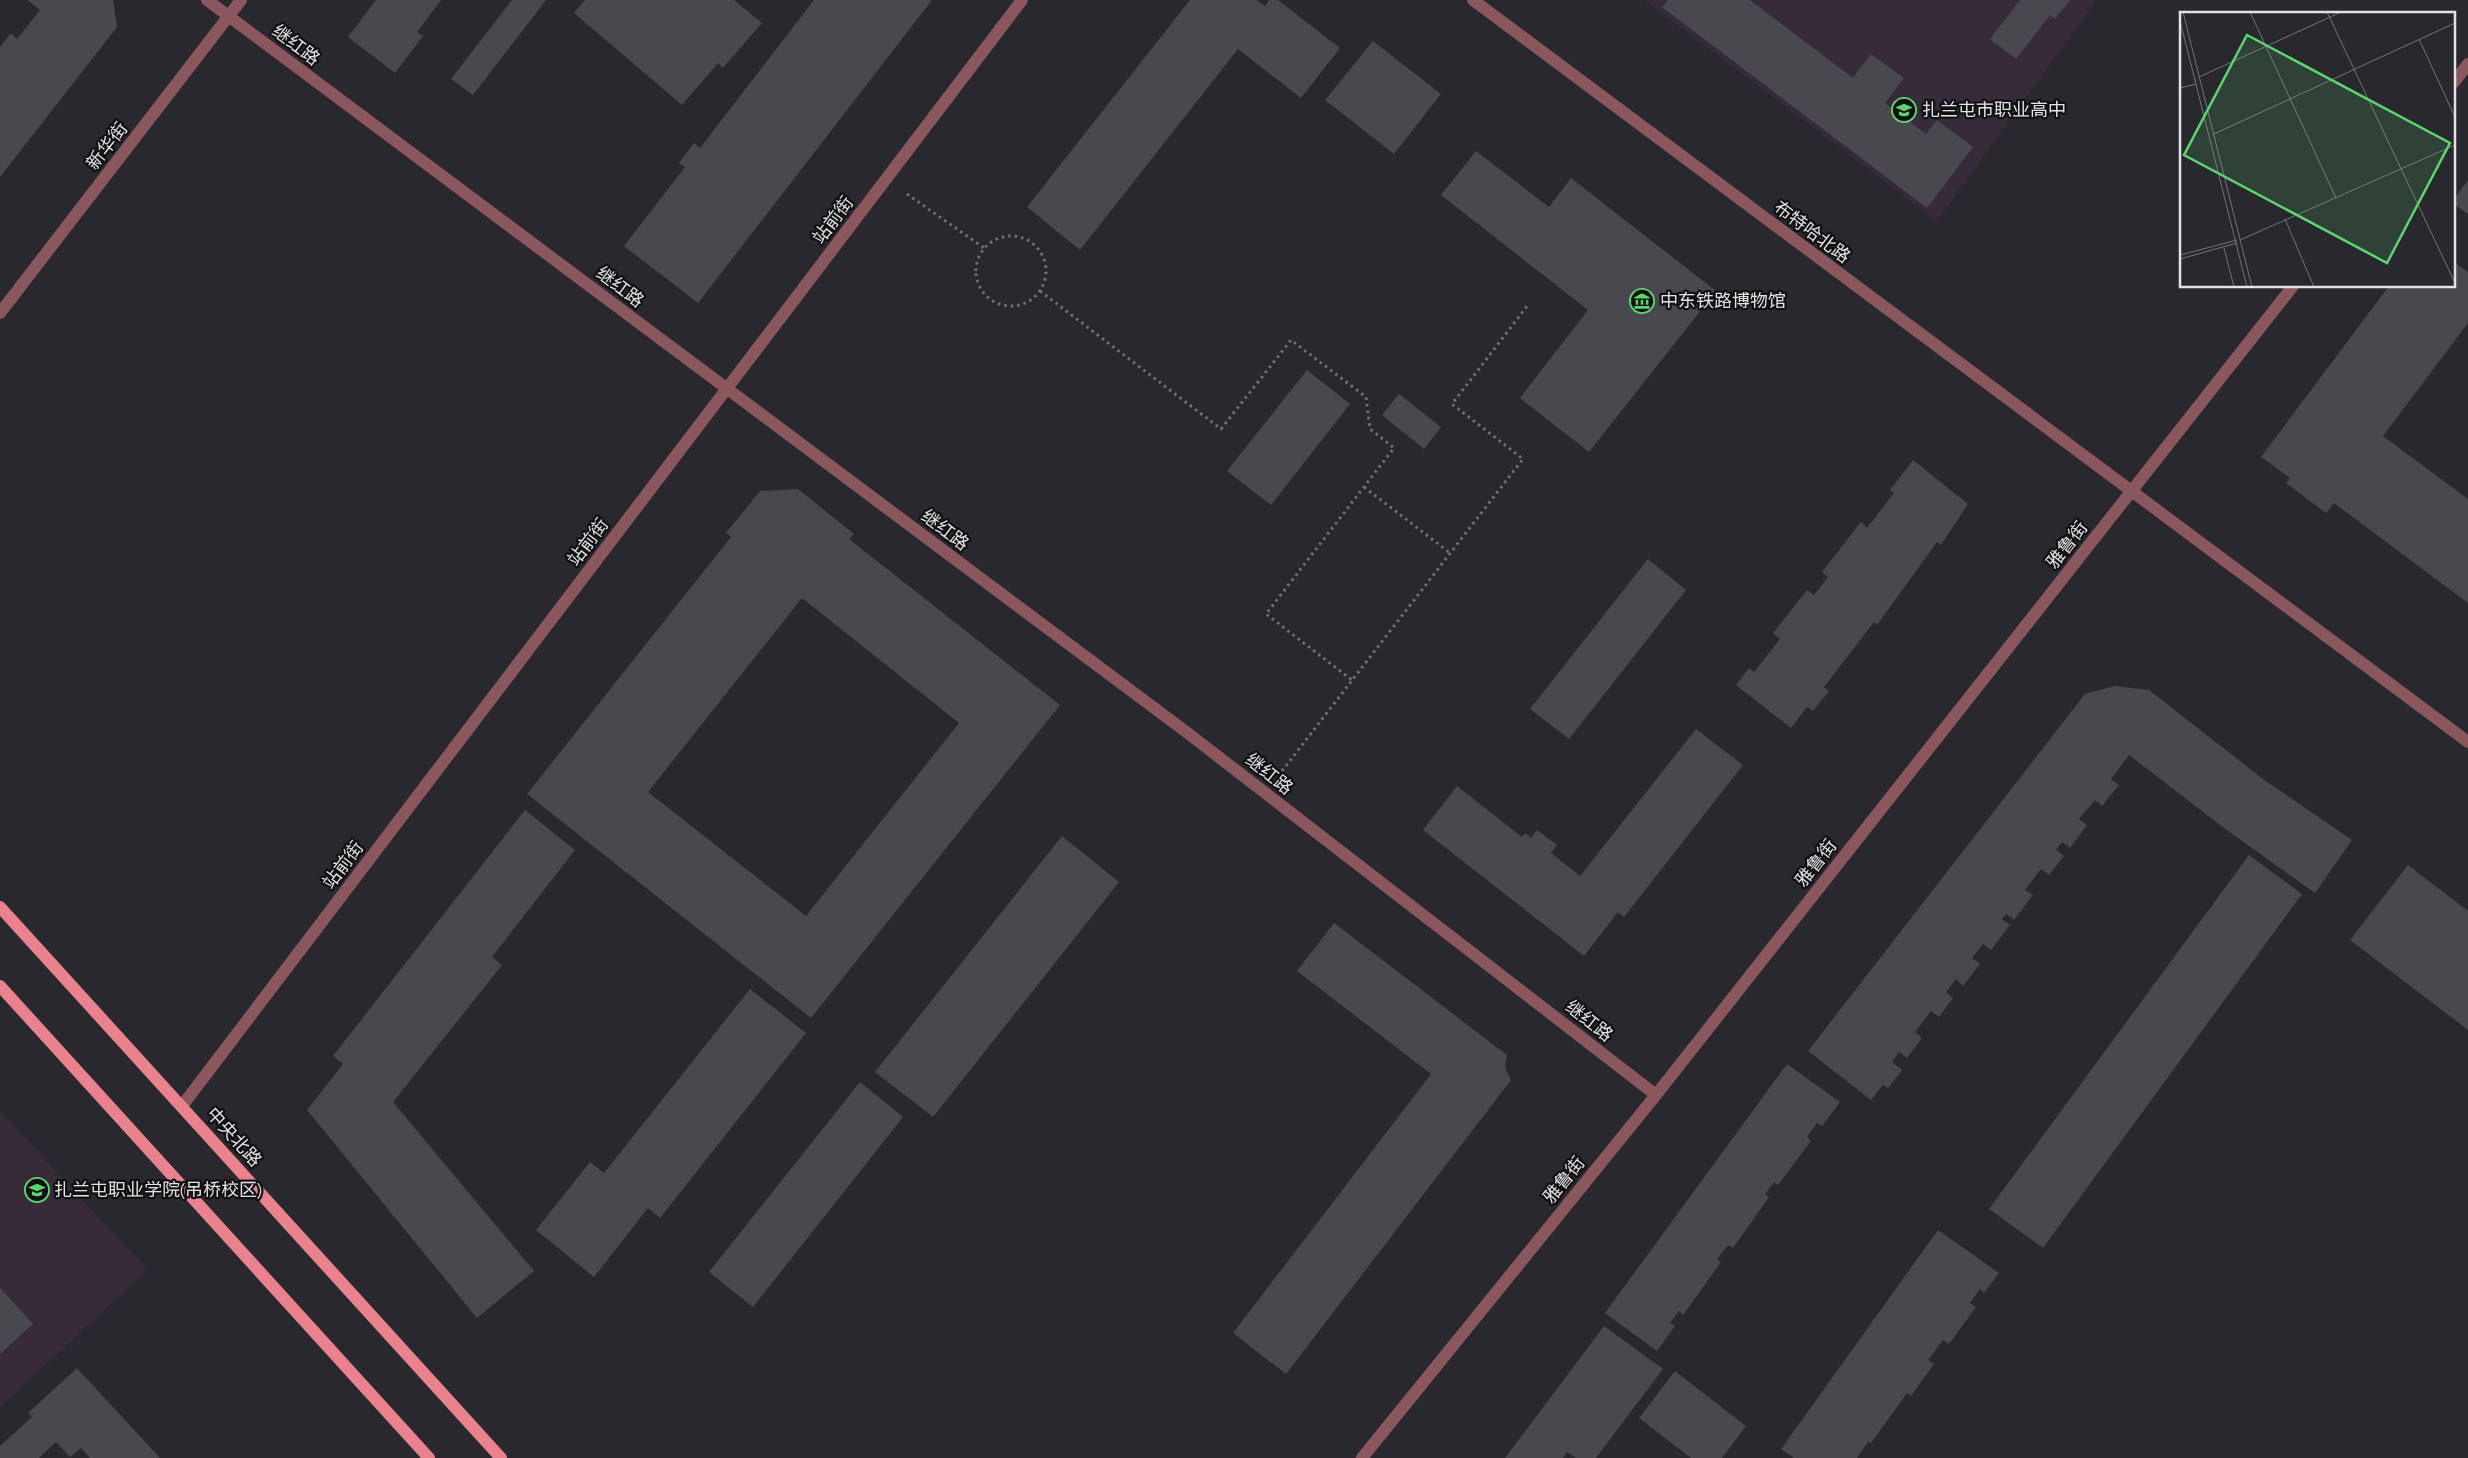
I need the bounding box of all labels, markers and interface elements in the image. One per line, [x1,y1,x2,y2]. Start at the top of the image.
inset map [2180,12,2456,288]
street label: 继红路 [268,20,324,70]
school or university icon: 扎兰屯市职业高中 [1891,97,1917,123]
place label: 扎兰屯市职业高中 [1922,99,2066,121]
street label: 新华街 [82,118,132,174]
street label: 站前街 [808,192,858,248]
street label: 布特哈北路 [1769,196,1855,268]
street label: 继红路 [592,262,648,312]
museum icon: 中东铁路博物馆 [1629,288,1655,314]
place label: 中东铁路博物馆 [1660,290,1786,312]
street label: 继红路 [917,505,973,555]
street label: 站前街 [563,514,613,570]
street label: 雅鲁街 [2042,517,2092,573]
street label: 继红路 [1241,749,1297,799]
street label: 雅鲁街 [1791,835,1841,891]
street label: 站前街 [318,837,368,893]
street label: 继红路 [1561,996,1617,1046]
street label: 中央北路 [202,1103,266,1171]
street label: 雅鲁街 [1538,1152,1590,1208]
school or university icon: 扎兰屯职业学院(吊桥校区) [24,1177,50,1203]
place label: 扎兰屯职业学院(吊桥校区) [54,1179,262,1201]

